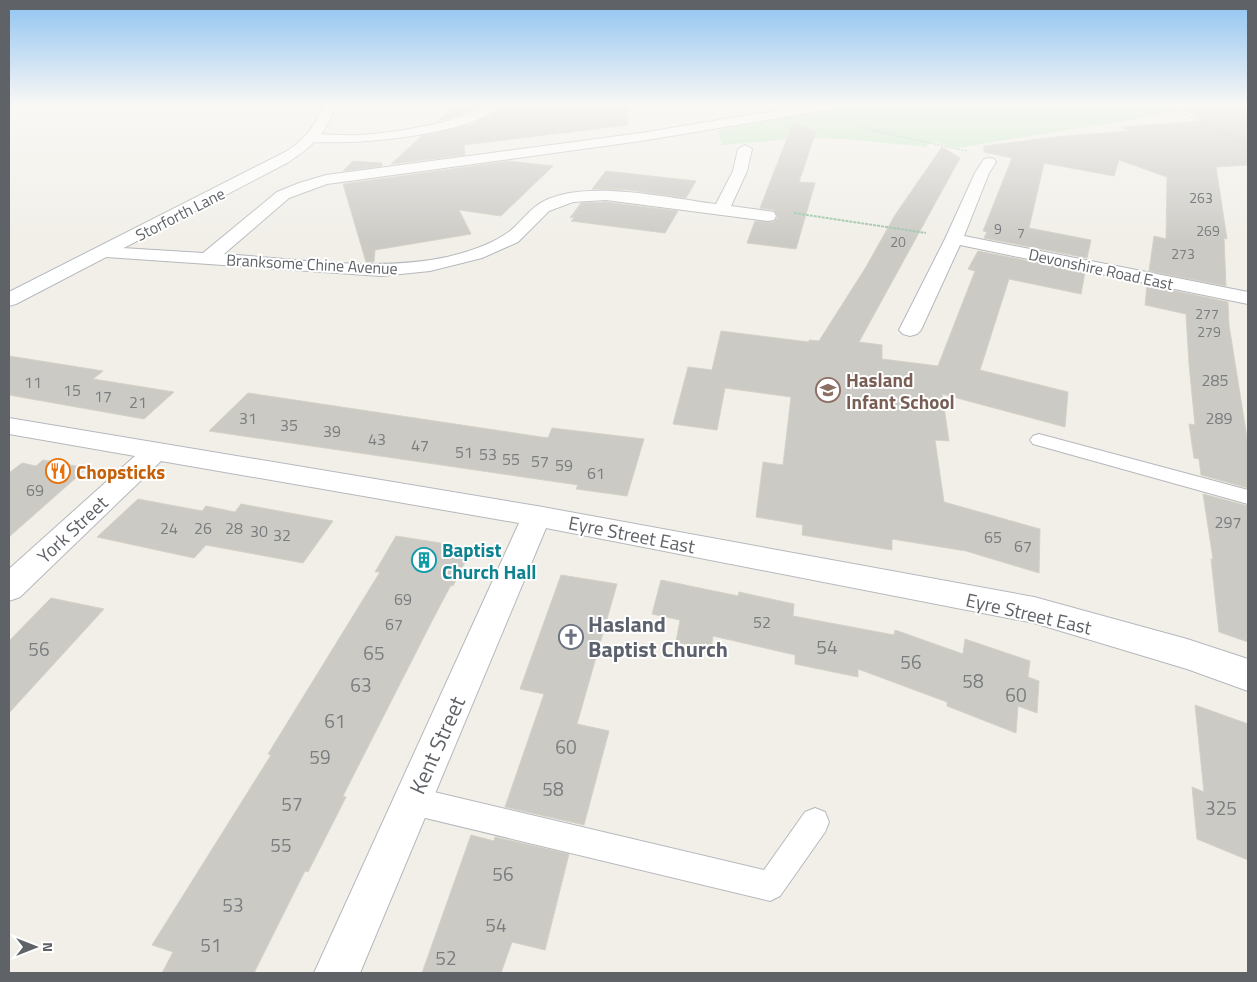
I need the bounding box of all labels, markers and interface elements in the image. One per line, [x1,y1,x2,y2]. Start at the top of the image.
street label: Storforth Lane [131,181,229,247]
house number: 263 [1189,187,1213,208]
house number: 9 [994,218,1002,239]
house number: 269 [1196,220,1220,241]
house number: 7 [1017,222,1025,243]
house number: 20 [890,231,906,252]
street label: Devonshire Road East [1026,242,1176,296]
house number: 273 [1171,243,1195,264]
street label: Branksome Chine Avenue [226,248,398,280]
house number: 277 [1195,303,1219,324]
house number: 279 [1197,321,1221,342]
place label: Hasland Infant School [846,365,955,416]
house number: 285 [1202,368,1228,392]
house number: 11 [24,370,42,394]
school or university icon: Hasland Infant School [815,377,841,403]
house number: 15 [63,378,81,402]
house number: 17 [94,384,112,408]
house number: 21 [129,390,147,414]
house number: 31 [239,406,257,430]
house number: 289 [1206,406,1232,430]
house number: 35 [280,413,298,437]
house number: 39 [323,419,341,443]
house number: 43 [368,427,386,451]
house number: 47 [411,433,429,457]
house number: 51 [455,440,473,464]
house number: 53 [479,442,497,466]
house number: 55 [502,447,520,471]
house number: 57 [531,449,549,473]
house number: 59 [555,453,573,477]
place label: Chopsticks [76,457,165,486]
restaurant icon: Chopsticks [45,458,71,484]
house number: 61 [587,461,605,485]
house number: 69 [26,478,44,502]
street label: York Street [30,488,114,570]
street label: Eyre Street East [566,508,698,561]
house number: 297 [1215,510,1241,534]
house number: 24 [160,516,178,540]
house number: 26 [194,516,212,540]
house number: 28 [225,516,243,540]
house number: 30 [250,519,268,543]
house number: 32 [273,523,291,547]
house number: 65 [984,525,1002,549]
house number: 67 [1014,534,1032,558]
place label: Baptist Church Hall [442,535,536,586]
building icon: Baptist Church Hall [411,547,437,573]
street label: Eyre Street East [963,584,1095,642]
house number: 69 [394,587,412,611]
place label: Hasland Baptist Church [588,607,728,666]
house number: 52 [753,610,771,634]
house number: 67 [385,612,403,636]
church icon: Hasland Baptist Church [558,624,584,650]
house number: 54 [816,632,838,661]
house number: 56 [28,634,50,663]
house number: 65 [363,638,385,667]
house number: 56 [900,647,922,676]
house number: 58 [962,666,984,695]
house number: 63 [350,670,372,699]
house number: 60 [1005,680,1027,709]
street label: Kent Street [400,690,474,800]
house number: 61 [324,706,346,735]
house number: 60 [555,732,577,761]
house number: 59 [309,742,331,771]
house number: 58 [542,774,564,803]
house number: 57 [281,789,303,818]
house number: 325 [1205,793,1237,822]
house number: 55 [270,830,292,859]
house number: 56 [492,859,514,888]
house number: 53 [222,890,244,919]
house number: 54 [485,910,507,939]
north arrow [10,922,60,972]
house number: 51 [200,930,222,959]
text: N [38,942,59,952]
house number: 52 [435,943,457,972]

